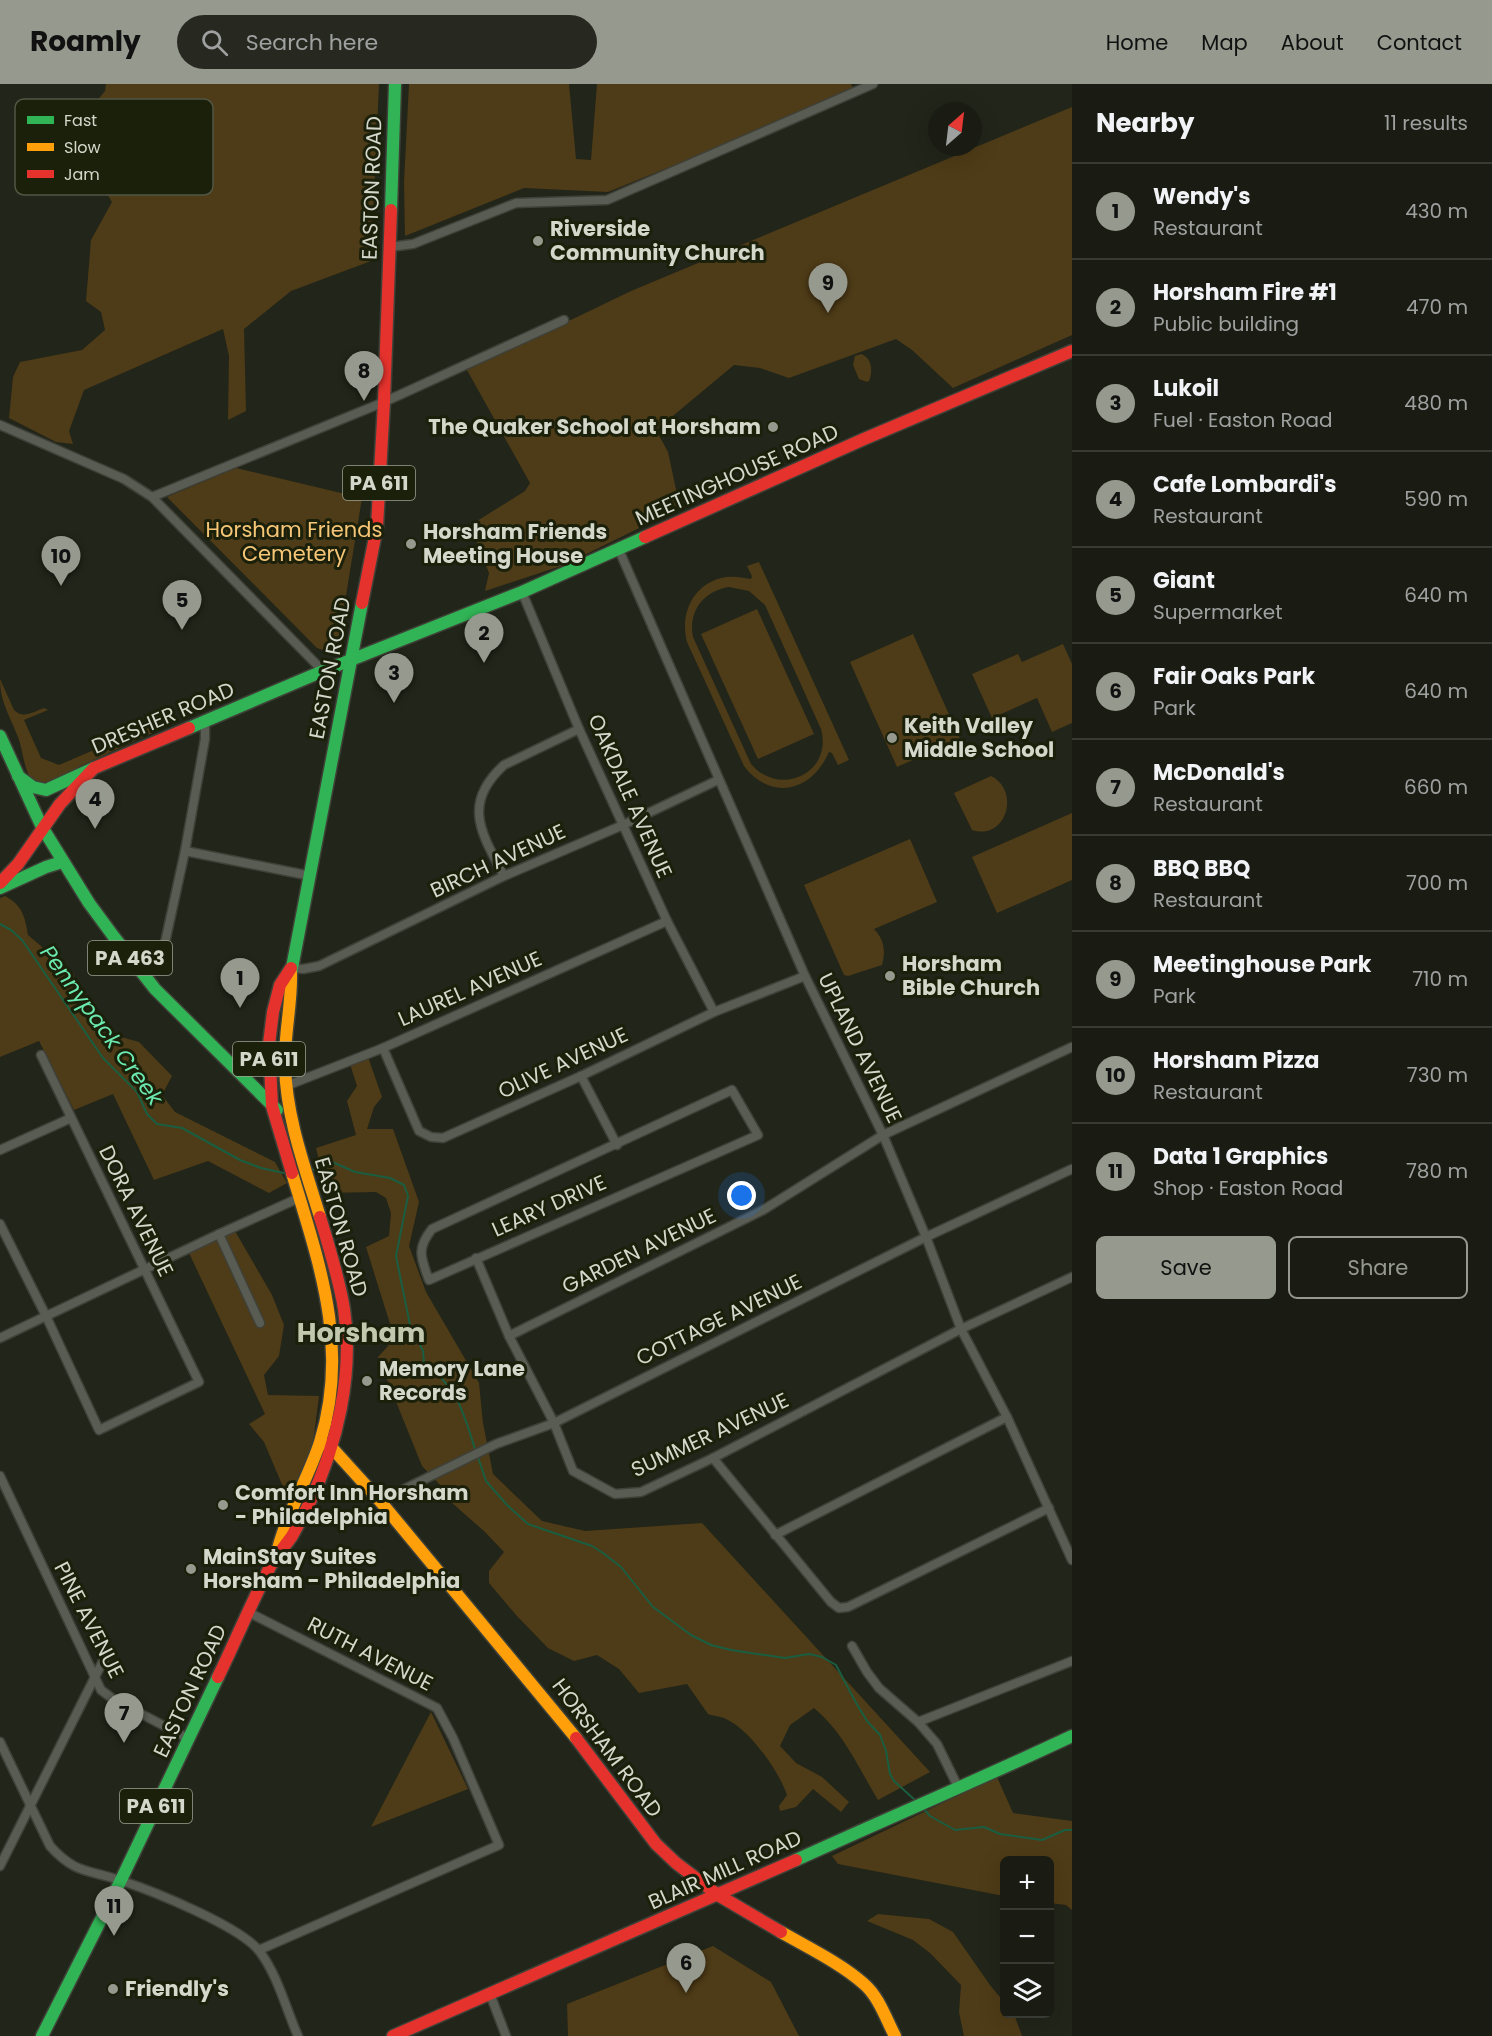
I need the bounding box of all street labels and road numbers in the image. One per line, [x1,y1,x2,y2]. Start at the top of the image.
street label: EASTON ROAD [355,116,389,260]
street label: MEETINGHOUSE ROAD [631,417,843,532]
road number: PA 611 [343,466,415,500]
street label: EASTON ROAD [302,595,357,741]
street label: DRESHER ROAD [87,674,239,761]
street label: OAKDALE AVENUE [581,709,680,882]
street label: BIRCH AVENUE [426,817,570,905]
road number: PA 463 [88,941,172,975]
street label: LAUREL AVENUE [393,944,546,1033]
street label: UPLAND AVENUE [812,968,909,1128]
street label: OLIVE AVENUE [493,1020,632,1105]
road number: PA 611 [233,1042,305,1076]
street label: DORA AVENUE [92,1140,181,1281]
street label: EASTON ROAD [308,1154,375,1300]
street label: LEARY DRIVE [487,1167,611,1244]
street label: GARDEN AVENUE [557,1201,721,1300]
street label: COTTAGE AVENUE [631,1267,807,1372]
street label: SUMMER AVENUE [626,1385,793,1484]
street label: PINE AVENUE [48,1556,131,1683]
street label: RUTH AVENUE [302,1609,438,1698]
street label: EASTON ROAD [146,1620,233,1762]
street label: HORSHAM ROAD [546,1672,669,1823]
road number: PA 611 [120,1789,192,1823]
street label: BLAIR MILL ROAD [644,1823,806,1916]

